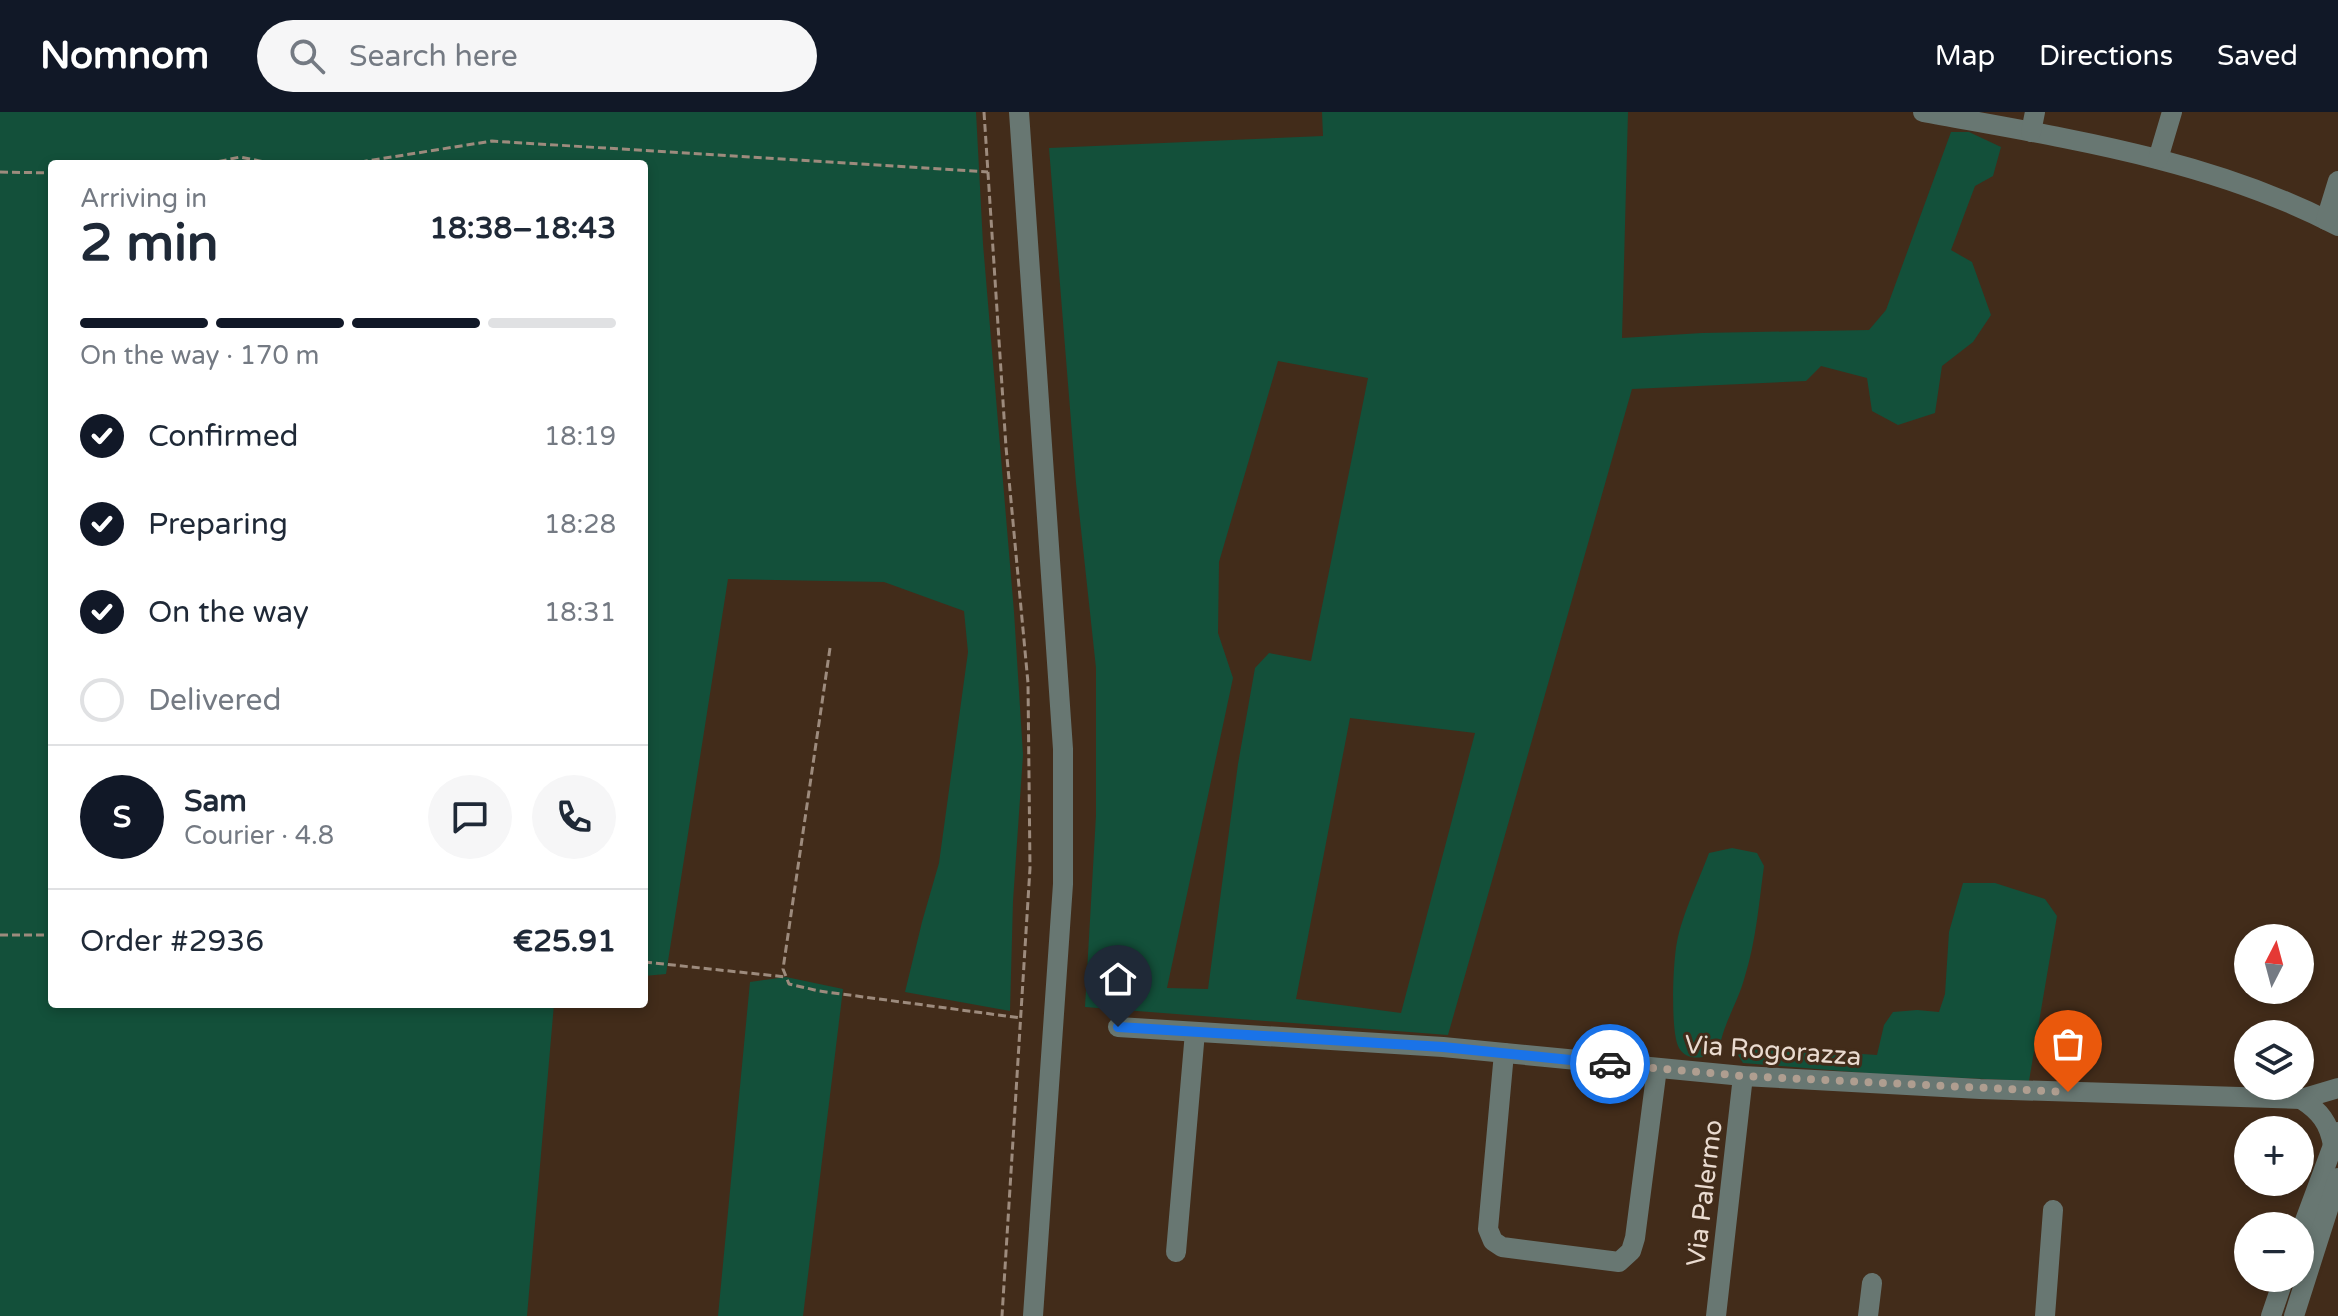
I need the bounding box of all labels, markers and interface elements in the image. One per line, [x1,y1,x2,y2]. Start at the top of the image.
search box [257,20,817,92]
text: Nomnom [40,33,209,79]
icon: search [285,34,329,78]
text: Search here [349,38,518,75]
text: Map [1935,39,1995,73]
text: Directions [2039,39,2173,73]
text: Saved [2217,39,2298,73]
text: Arriving in [80,183,207,214]
text: 18:38–18:43 [429,210,616,247]
text: 2 min [80,212,219,275]
text: On the way · 170 m [80,340,319,371]
icon: check [80,414,124,458]
text: Confirmed [148,418,299,455]
text: 18:19 [544,421,616,452]
icon: check [80,502,124,546]
text: Preparing [148,506,288,543]
text: 18:28 [544,509,616,540]
icon: check [80,590,124,634]
text: On the way [148,594,309,631]
text: 18:31 [544,597,616,628]
text: Delivered [148,682,282,719]
button: chat [428,775,512,859]
button: phone [532,775,616,859]
text: Sam [184,783,247,820]
text: S [113,799,131,836]
text: Courier · 4.8 [184,820,334,851]
text: Order #2936 [80,923,264,960]
text: €25.91 [513,923,616,960]
north arrow [2234,924,2314,1004]
map controls [2234,924,2314,1292]
pin [1084,945,1152,1027]
icon: home [1096,957,1140,1001]
pin [2034,1010,2102,1092]
button: layers [2234,1020,2314,1100]
icon: bag [2046,1022,2090,1066]
courier [1570,1024,1650,1104]
street label: Via Rogorazza [1683,1029,1862,1072]
icon: car [1588,1042,1632,1086]
button: + [2234,1116,2314,1196]
street label: Via Palermo [1680,1118,1729,1268]
button: − [2234,1212,2314,1292]

